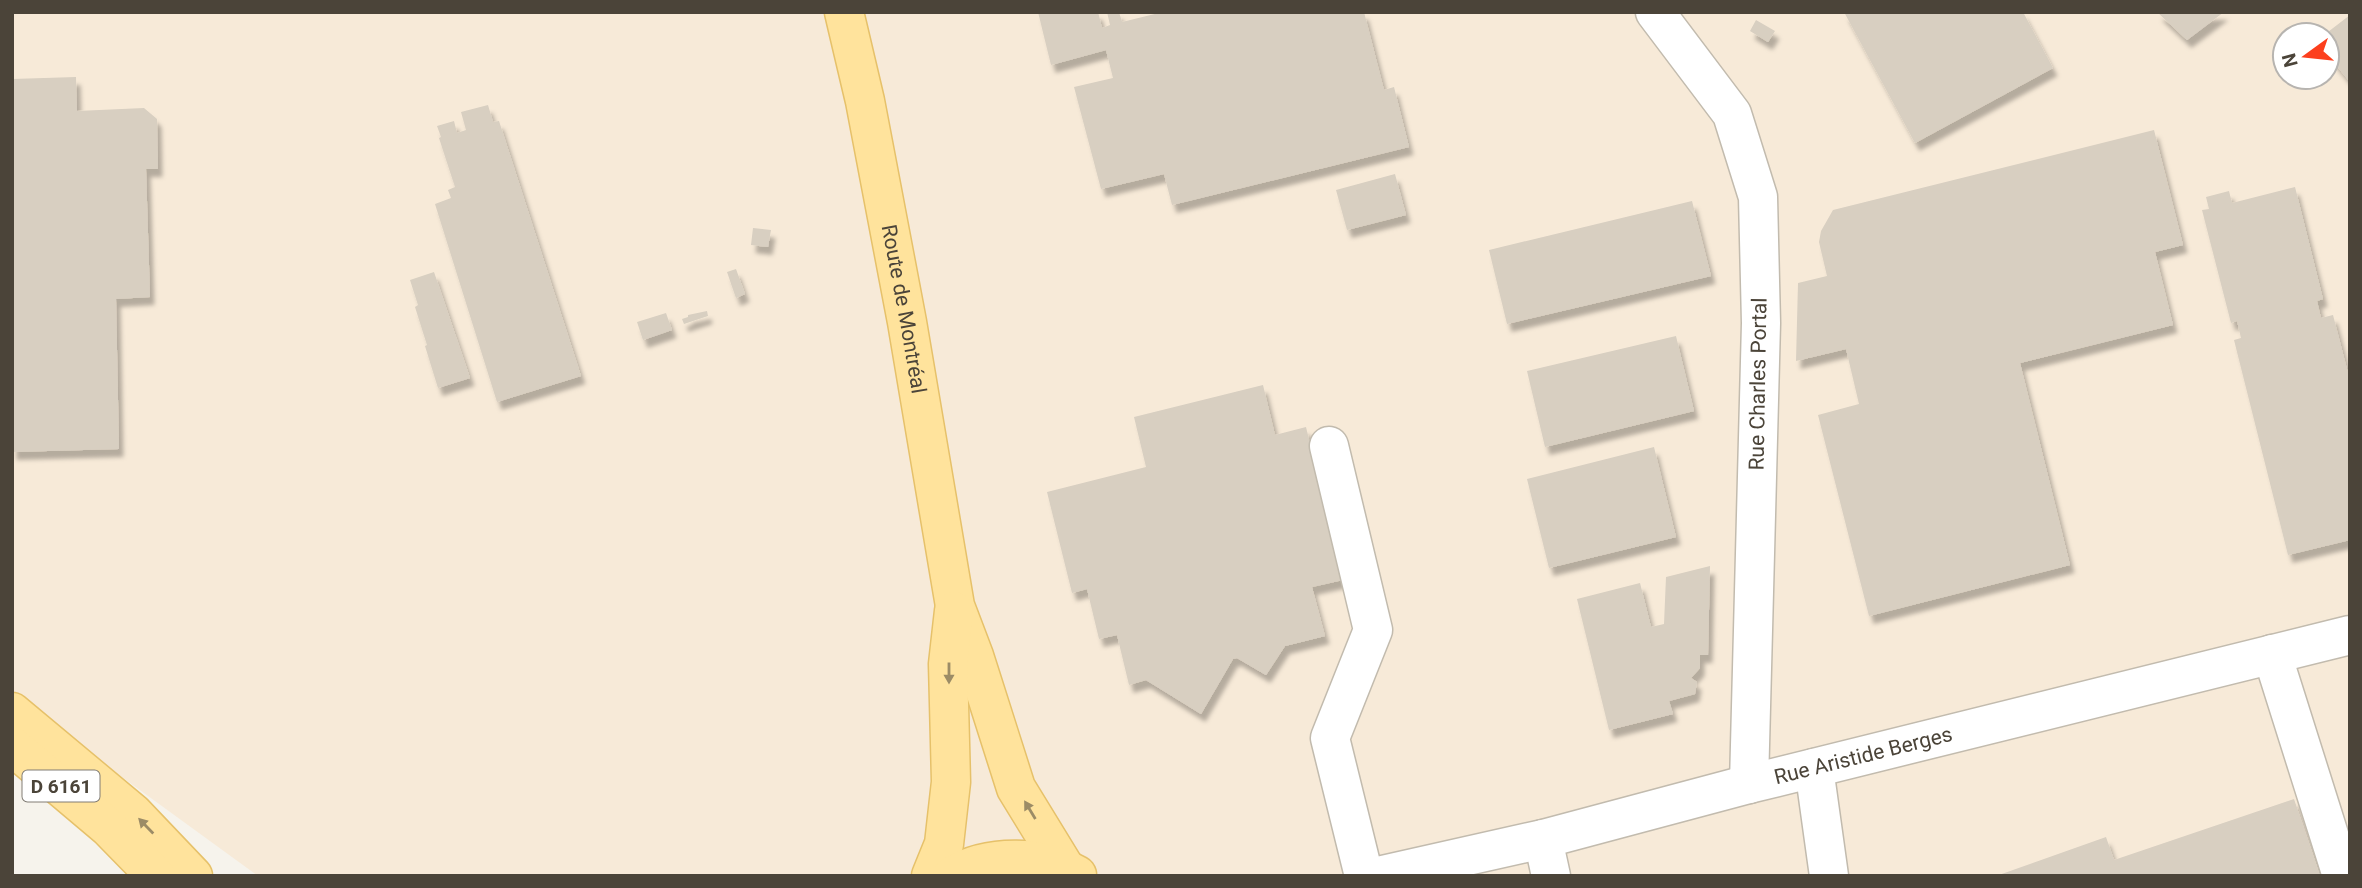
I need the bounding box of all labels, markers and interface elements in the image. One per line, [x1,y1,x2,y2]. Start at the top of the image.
north arrow [2271,21,2341,91]
text: N [2277,51,2303,70]
street label: Route de Montréal [877,222,931,395]
street label: Rue Charles Portal [1744,297,1772,471]
one-way arrow [943,663,954,685]
street label: Rue Aristide Berges [1772,722,1955,789]
road number: D 6161 [22,771,100,802]
one-way arrow [1023,801,1036,820]
one-way arrow [139,818,155,835]

